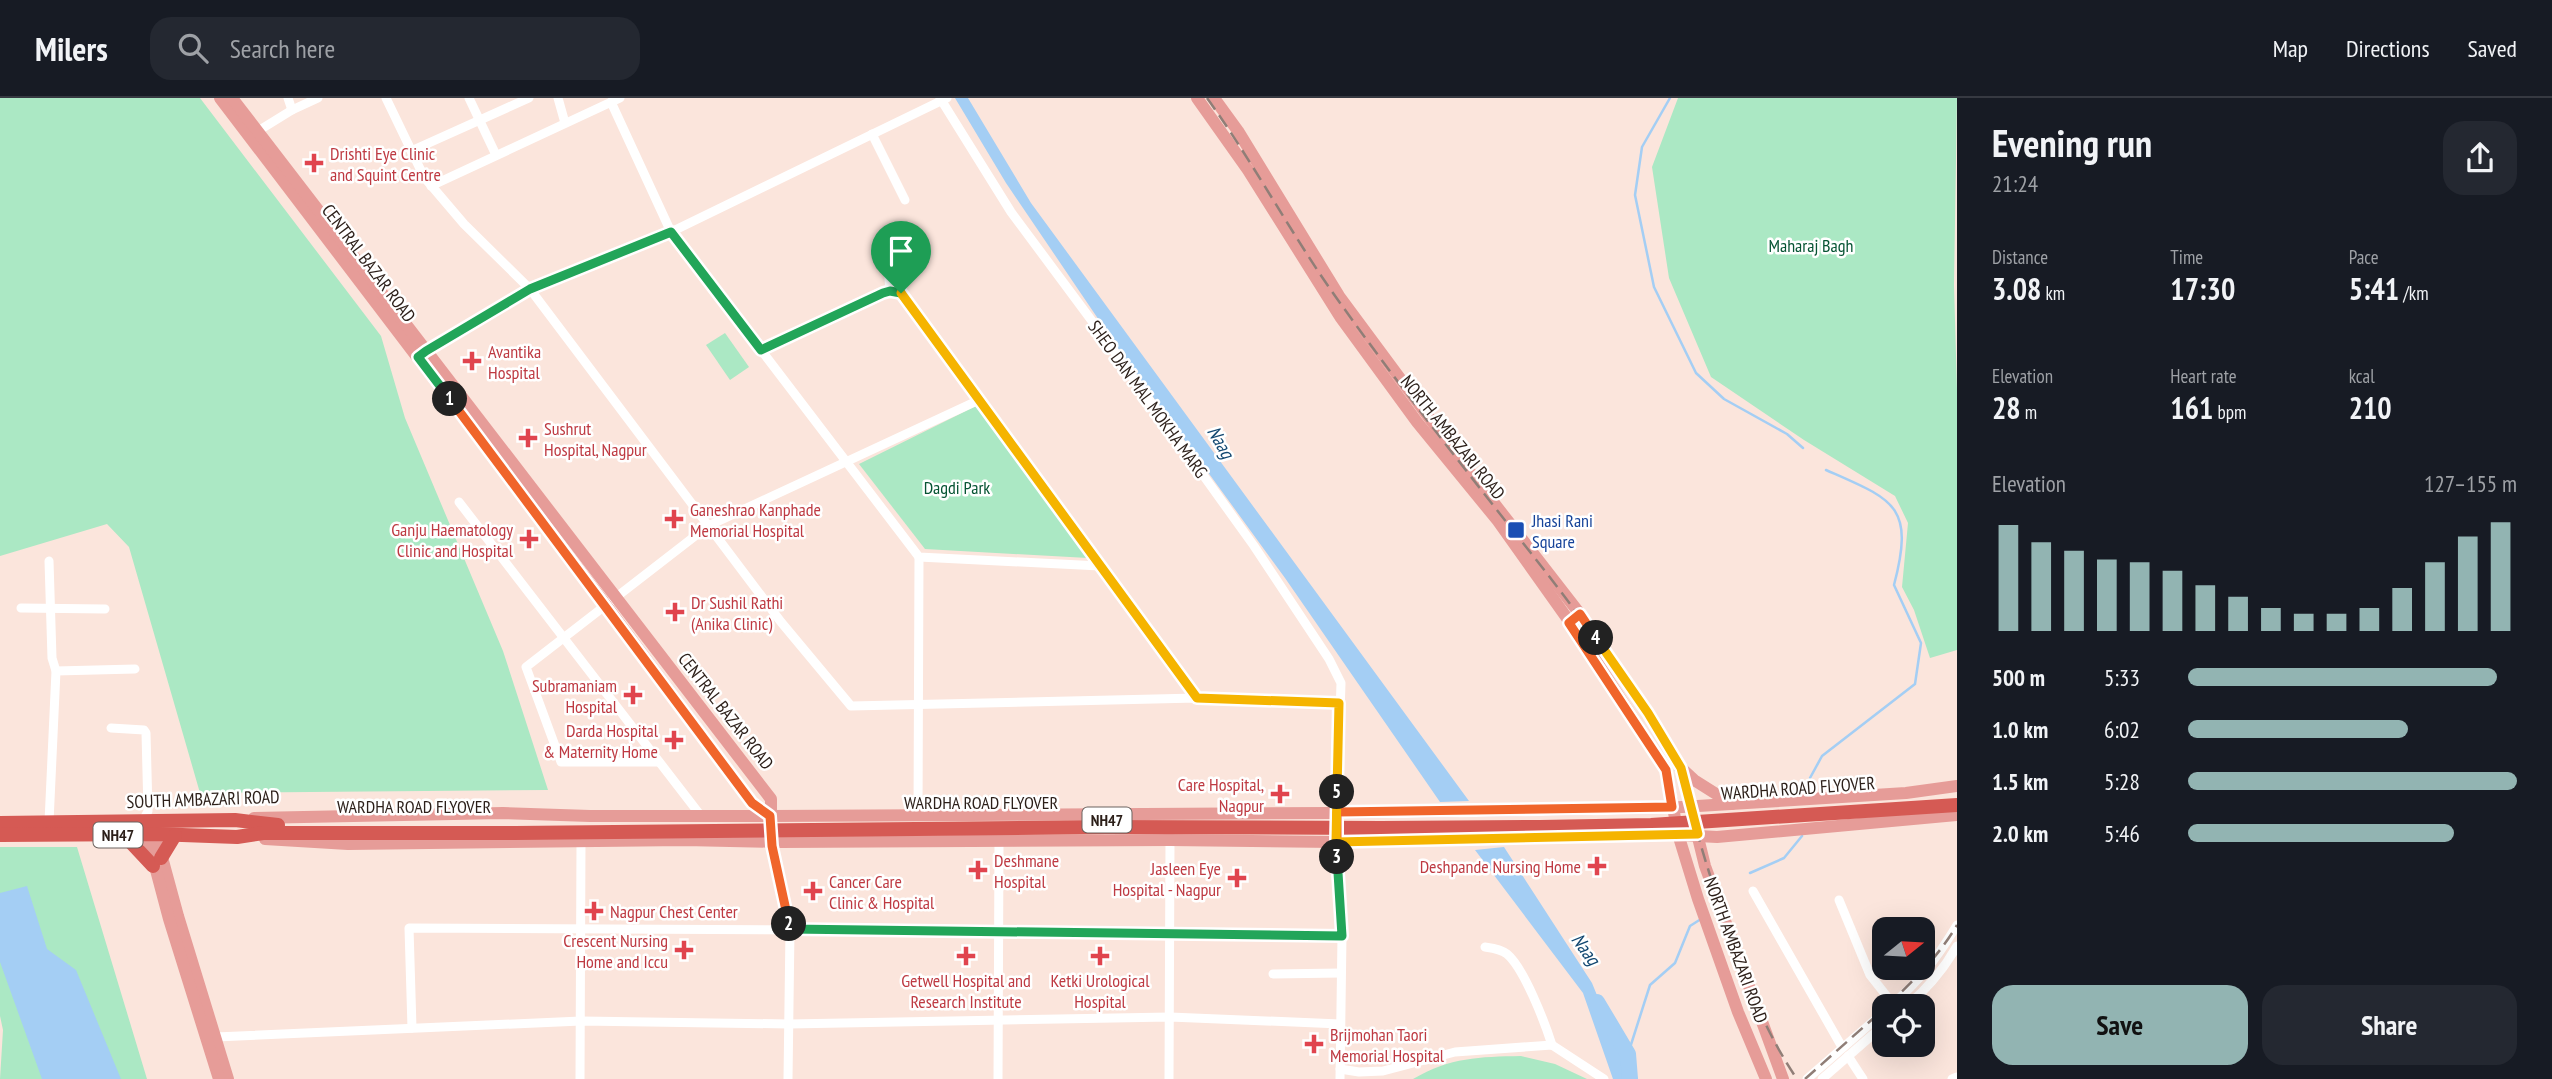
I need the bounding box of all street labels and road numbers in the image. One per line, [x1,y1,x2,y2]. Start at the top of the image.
street label: CENTRAL BAZAR ROAD [317,199,421,327]
street label: SHEO DAN MAL MOKHA MARG [1083,316,1213,482]
street label: NORTH AMBAZARI ROAD [1396,370,1510,504]
street label: CENTRAL BAZAR ROAD [673,648,779,774]
street label: WARDHA ROAD FLYOVER [1720,771,1876,805]
street label: SOUTH AMBAZARI ROAD [126,785,280,813]
street label: WARDHA ROAD FLYOVER [904,791,1058,814]
street label: WARDHA ROAD FLYOVER [337,795,491,818]
road number: NH47 [1082,807,1132,832]
road number: NH47 [94,822,142,848]
street label: NORTH AMBAZARI ROAD [1699,874,1773,1026]

